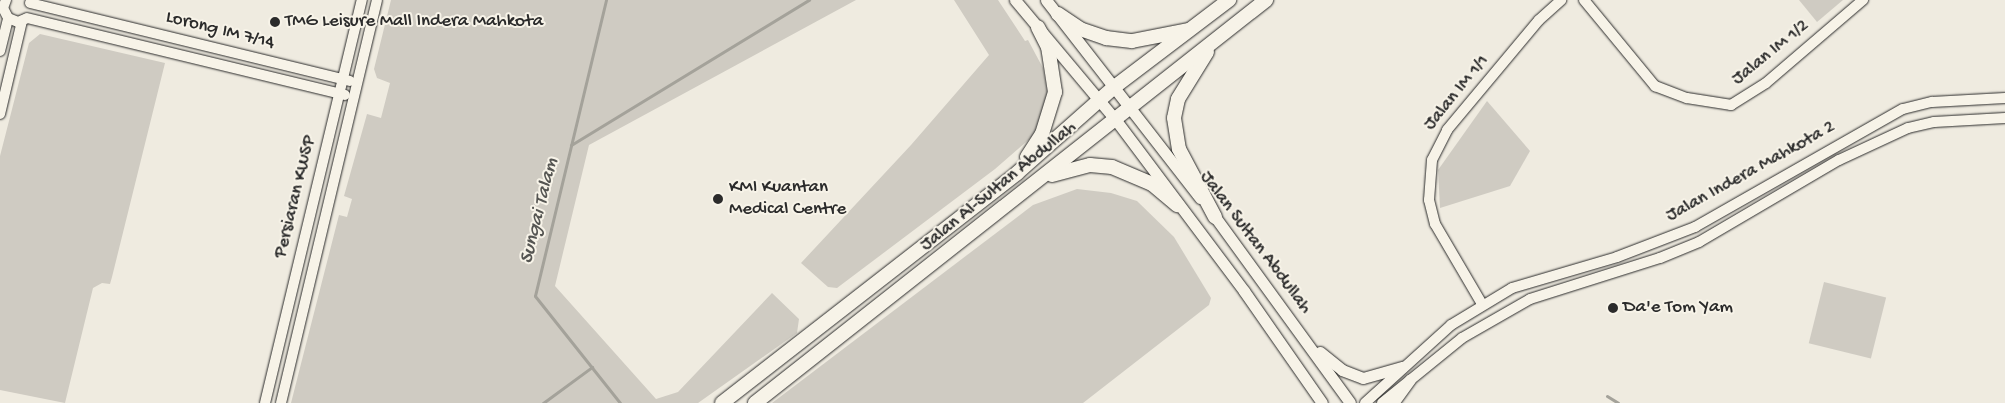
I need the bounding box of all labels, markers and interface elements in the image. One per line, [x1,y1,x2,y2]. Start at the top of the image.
street label: Lorong IM 7/14 [163,7,277,55]
place label: TMG Leisure Mall Indera Mahkota [285,11,543,33]
street label: Jalan IM 1/2 [1728,15,1814,91]
marker: TMG Leisure Mall Indera Mahkota [269,16,281,28]
street label: Jalan IM 1/1 [1419,50,1495,136]
street label: Jalan Indera Mahkota 2 [1663,116,1839,228]
street label: Jalan Al-Sultan Abdullah [916,117,1082,257]
street label: Persiaran KWSP [270,133,322,261]
water label: Sungai Talam [515,156,565,266]
street label: Jalan Sultan Abdullah [1194,167,1316,319]
place label: KMI Kuantan Medical Centre [729,177,846,221]
marker: KMI Kuantan Medical Centre [711,192,725,206]
place label: Da'e Tom Yam [1623,297,1733,319]
marker: Da'e Tom Yam [1607,302,1619,314]

